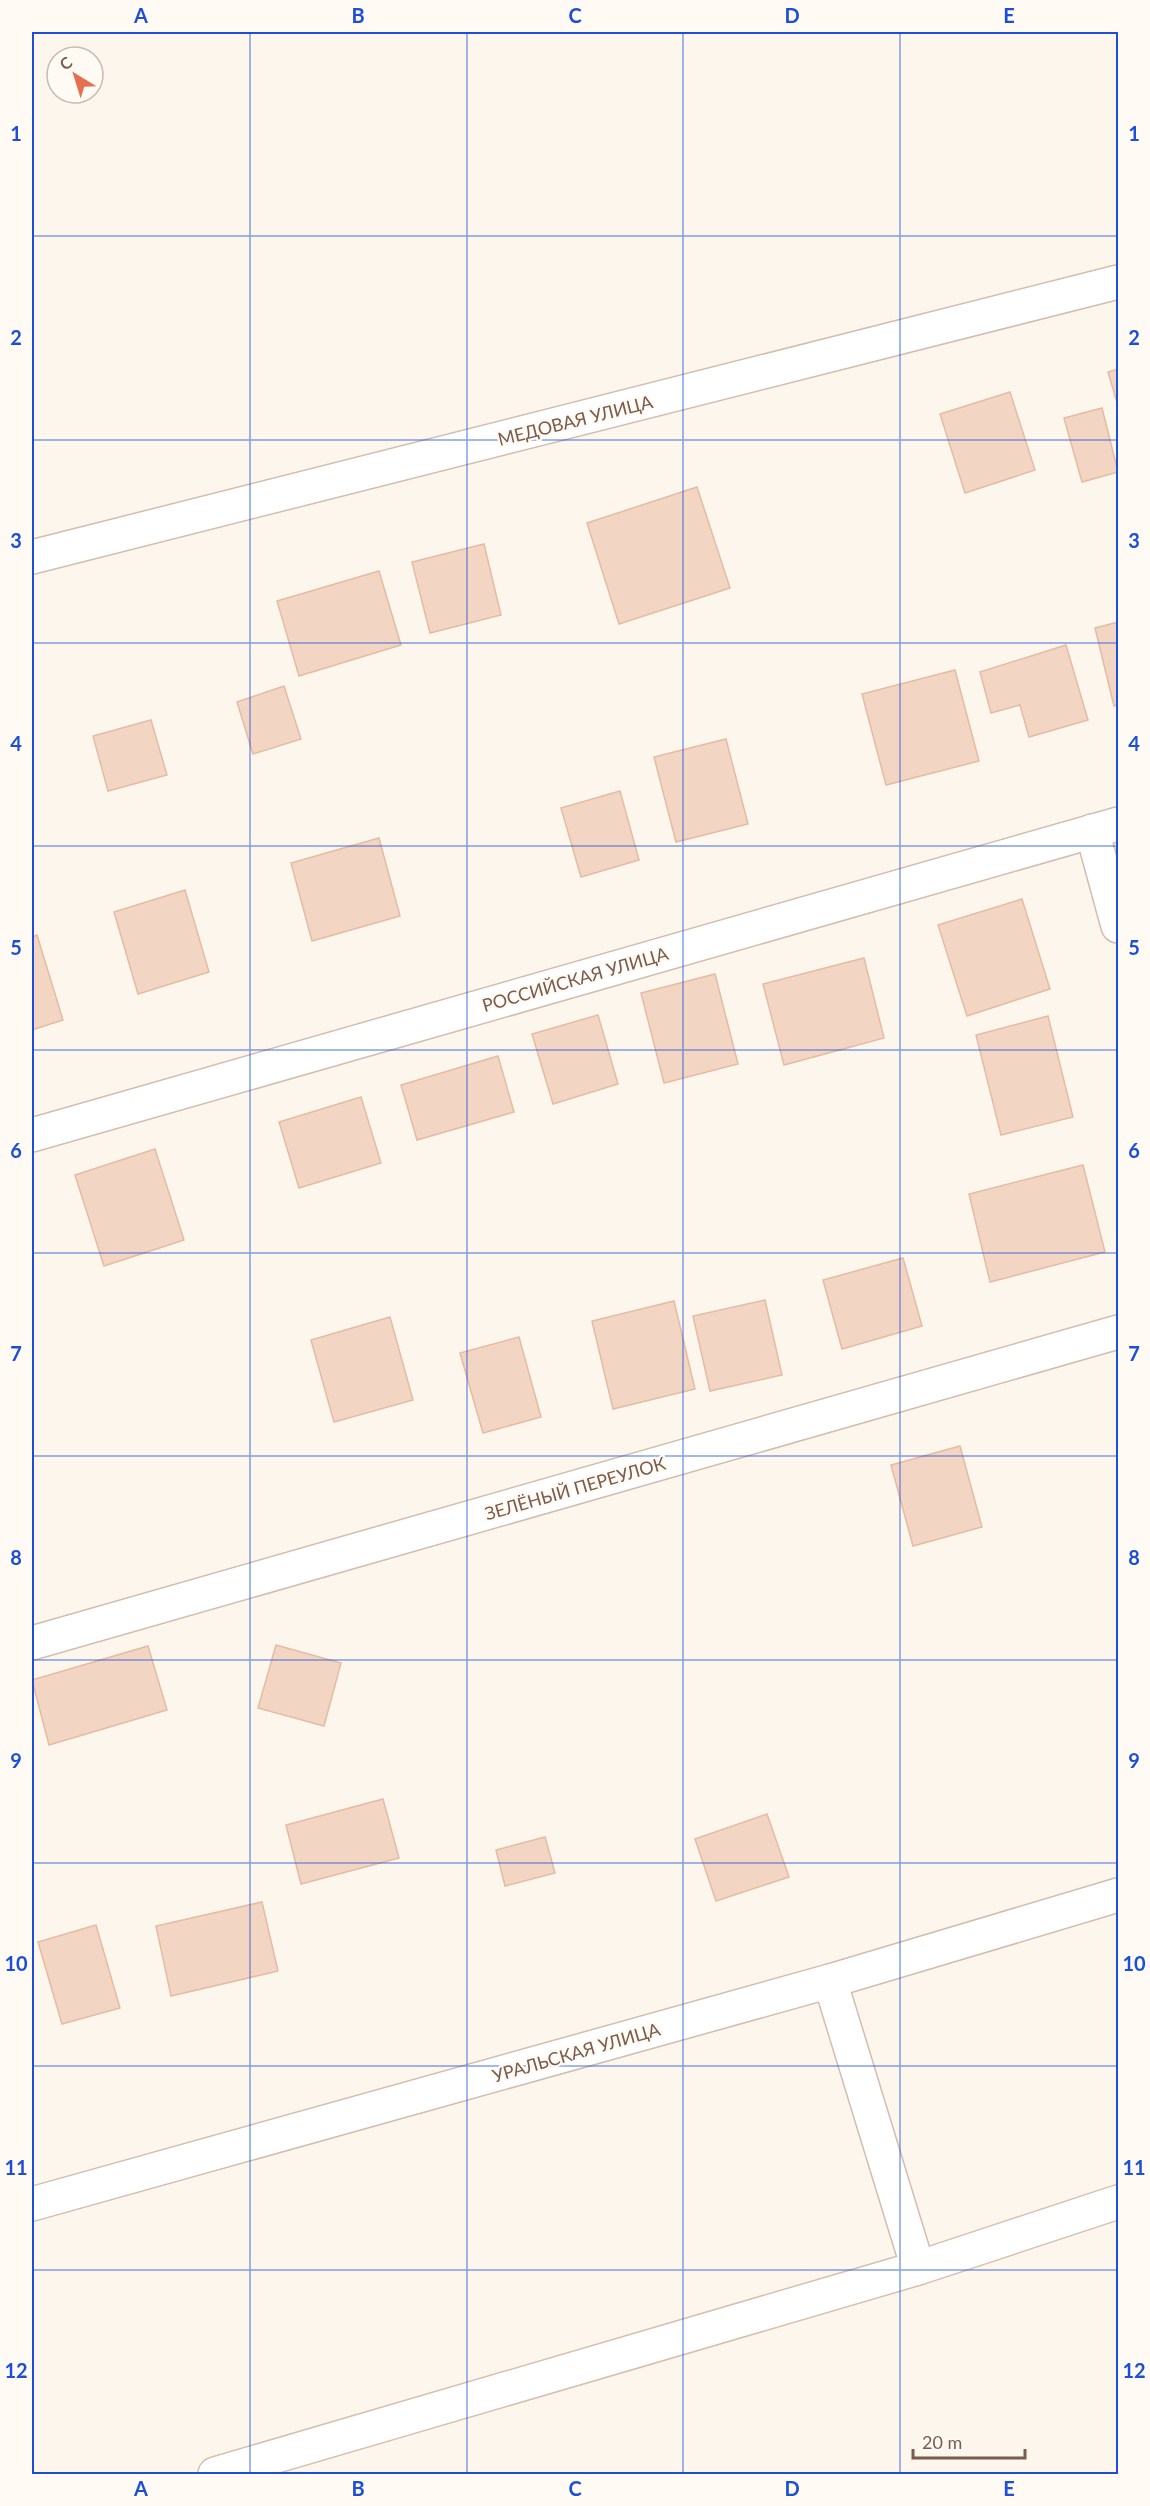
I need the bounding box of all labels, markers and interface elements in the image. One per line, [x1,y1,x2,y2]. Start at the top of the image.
text: A [133,3,148,27]
text: B [351,3,365,27]
text: C [568,3,582,27]
text: D [784,3,800,27]
text: E [1003,3,1015,27]
north arrow [45,45,105,105]
text: С [55,52,76,74]
text: 1 [10,121,22,145]
text: 1 [1128,121,1140,145]
text: 2 [10,325,22,349]
text: 2 [1128,325,1140,349]
street label: МЕДОВАЯ УЛИЦА [495,390,655,450]
text: 3 [10,528,22,552]
text: 3 [1128,528,1140,552]
text: 4 [10,731,22,755]
text: 4 [1128,731,1140,755]
text: 5 [10,935,22,959]
text: 5 [1128,935,1140,959]
street label: РОССИЙСКАЯ УЛИЦА [479,942,671,1016]
text: 6 [10,1138,22,1162]
text: 6 [1128,1138,1140,1162]
text: 7 [10,1341,22,1365]
text: 7 [1128,1341,1140,1365]
street label: ЗЕЛЁНЫЙ ПЕРЕУЛОК [482,1452,668,1524]
text: 8 [10,1545,22,1569]
text: 8 [1128,1545,1140,1569]
text: 9 [10,1748,22,1772]
text: 9 [1128,1748,1140,1772]
text: 10 [4,1951,28,1975]
text: 10 [1122,1951,1146,1975]
street label: УРАЛЬСКАЯ УЛИЦА [490,2017,663,2087]
text: 11 [4,2155,28,2179]
text: 11 [1122,2155,1146,2179]
text: 12 [4,2358,28,2382]
text: 12 [1122,2358,1146,2382]
scale bar [913,2422,1026,2460]
text: 20 m [922,2431,962,2453]
text: A [133,2476,148,2500]
text: B [351,2476,365,2500]
text: C [568,2476,582,2500]
text: D [784,2476,800,2500]
text: E [1003,2476,1015,2500]

